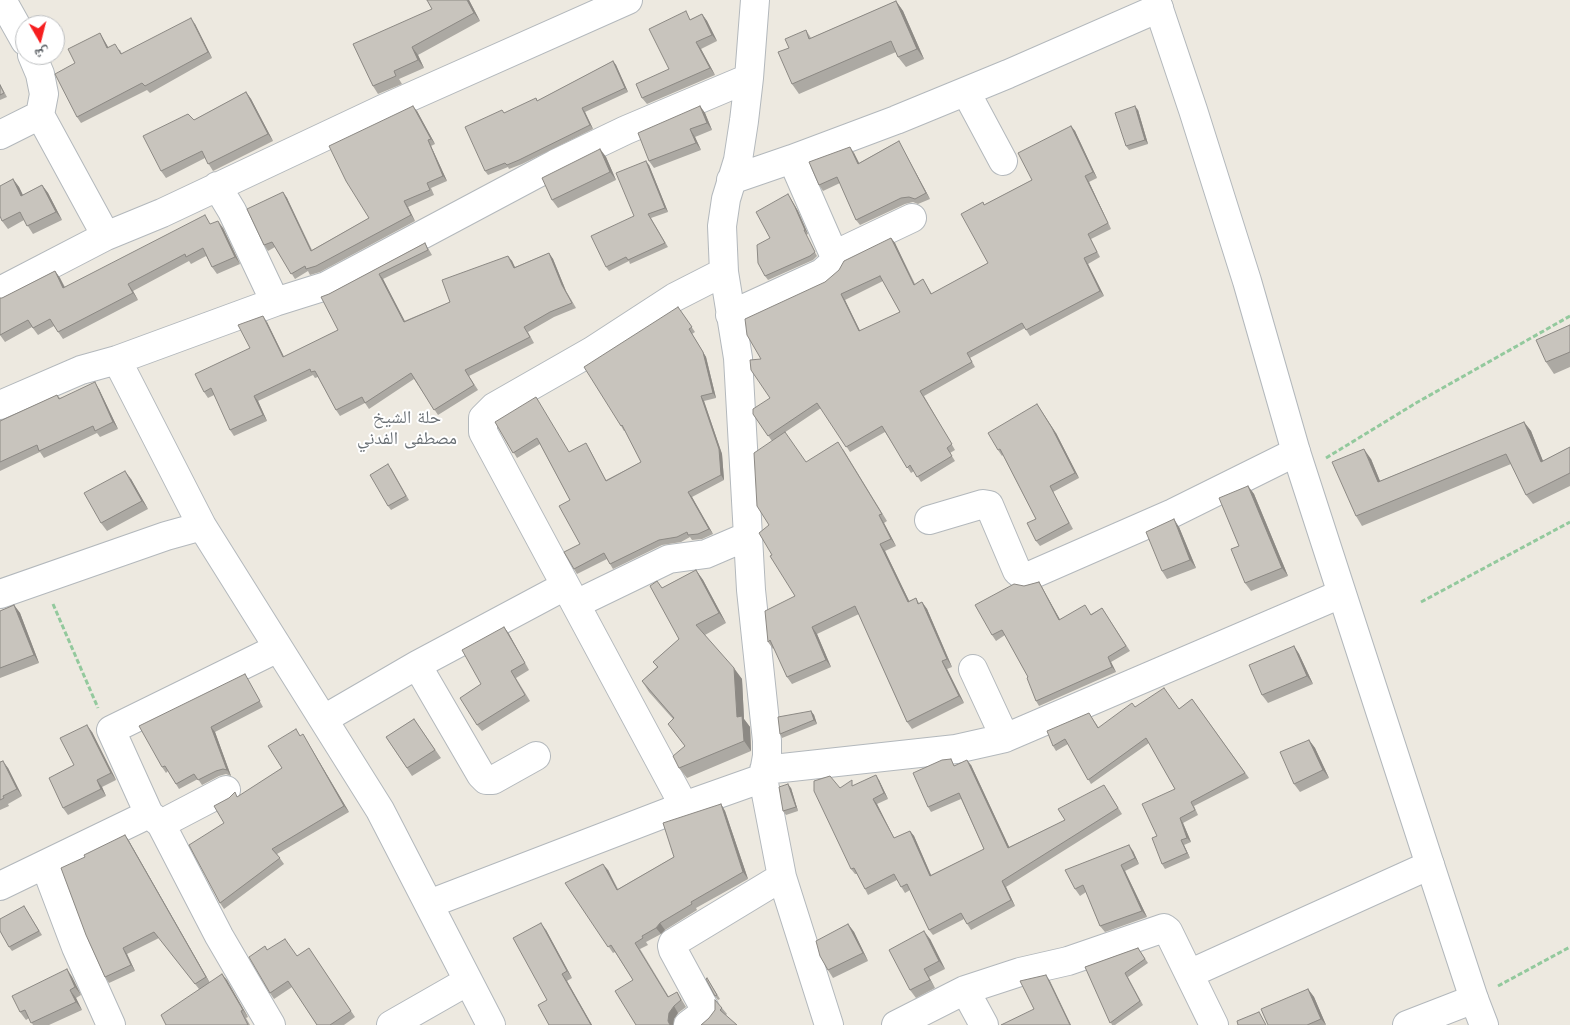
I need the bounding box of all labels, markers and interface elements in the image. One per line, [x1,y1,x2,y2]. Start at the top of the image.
north arrow [15,15,65,65]
text: ش [33,45,50,63]
district label: حلة الشيخ مصطفى الفدني [357,407,457,449]

